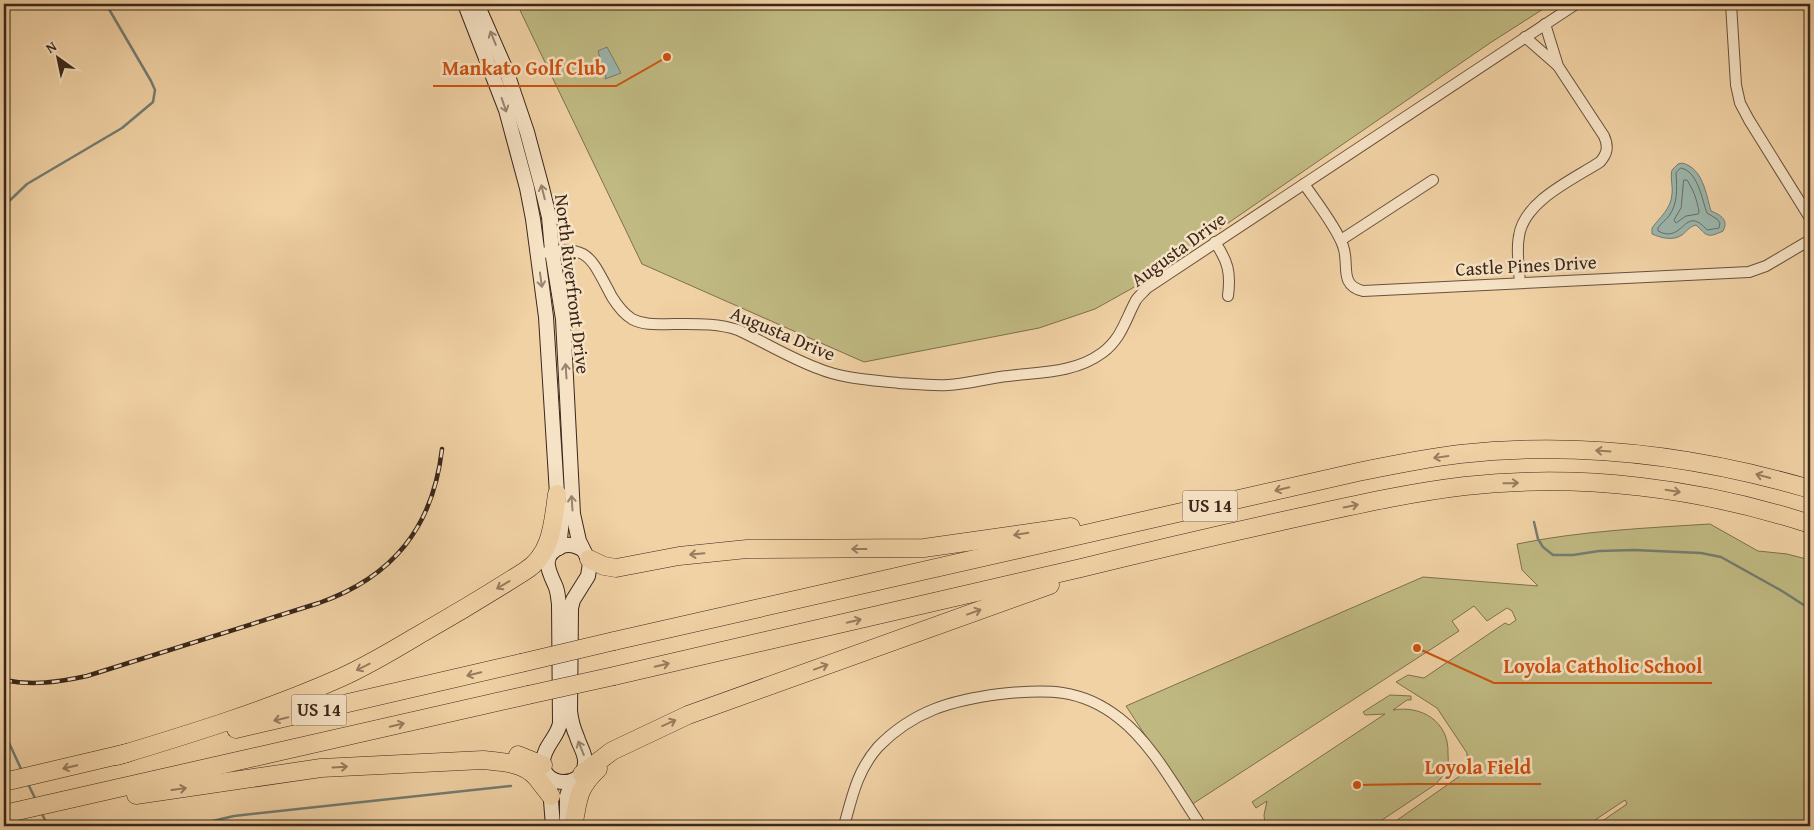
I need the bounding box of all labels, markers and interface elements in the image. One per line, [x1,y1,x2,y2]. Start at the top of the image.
one-way arrow [487,31,497,46]
north arrow [32,32,82,82]
text: N [42,36,61,58]
callout: Mankato Golf Club [433,51,616,86]
text: Mankato Golf Club [442,53,606,82]
one-way arrow [500,96,509,112]
one-way arrow [538,185,547,201]
street label: North Riverfront Drive [548,192,598,376]
street label: Augusta Drive [1125,205,1231,293]
street label: Castle Pines Drive [1455,247,1597,283]
one-way arrow [536,272,546,288]
street label: Augusta Drive [726,298,840,368]
one-way arrow [562,363,571,379]
one-way arrow [1595,447,1611,456]
one-way arrow [1433,452,1449,462]
one-way arrow [1756,471,1772,481]
one-way arrow [1503,478,1519,488]
one-way arrow [1274,485,1290,494]
one-way arrow [1665,486,1681,496]
road number: US 14 [1182,491,1238,522]
one-way arrow [567,495,577,511]
one-way arrow [1342,501,1358,510]
one-way arrow [1013,530,1029,540]
one-way arrow [851,544,868,554]
one-way arrow [689,549,705,559]
one-way arrow [496,580,510,590]
one-way arrow [966,607,981,616]
one-way arrow [846,616,862,625]
callout: Loyola Catholic School [1494,648,1712,683]
text: Loyola Catholic School [1504,651,1702,680]
one-way arrow [653,660,669,669]
one-way arrow [355,662,370,672]
one-way arrow [813,662,828,671]
one-way arrow [466,670,482,679]
road number: US 14 [292,694,346,726]
one-way arrow [274,715,290,724]
one-way arrow [661,718,676,728]
one-way arrow [389,720,405,729]
one-way arrow [576,741,585,756]
callout: Loyola Field [1414,749,1541,784]
text: Loyola Field [1425,752,1532,781]
one-way arrow [62,762,78,772]
one-way arrow [332,763,348,772]
one-way arrow [170,783,186,793]

